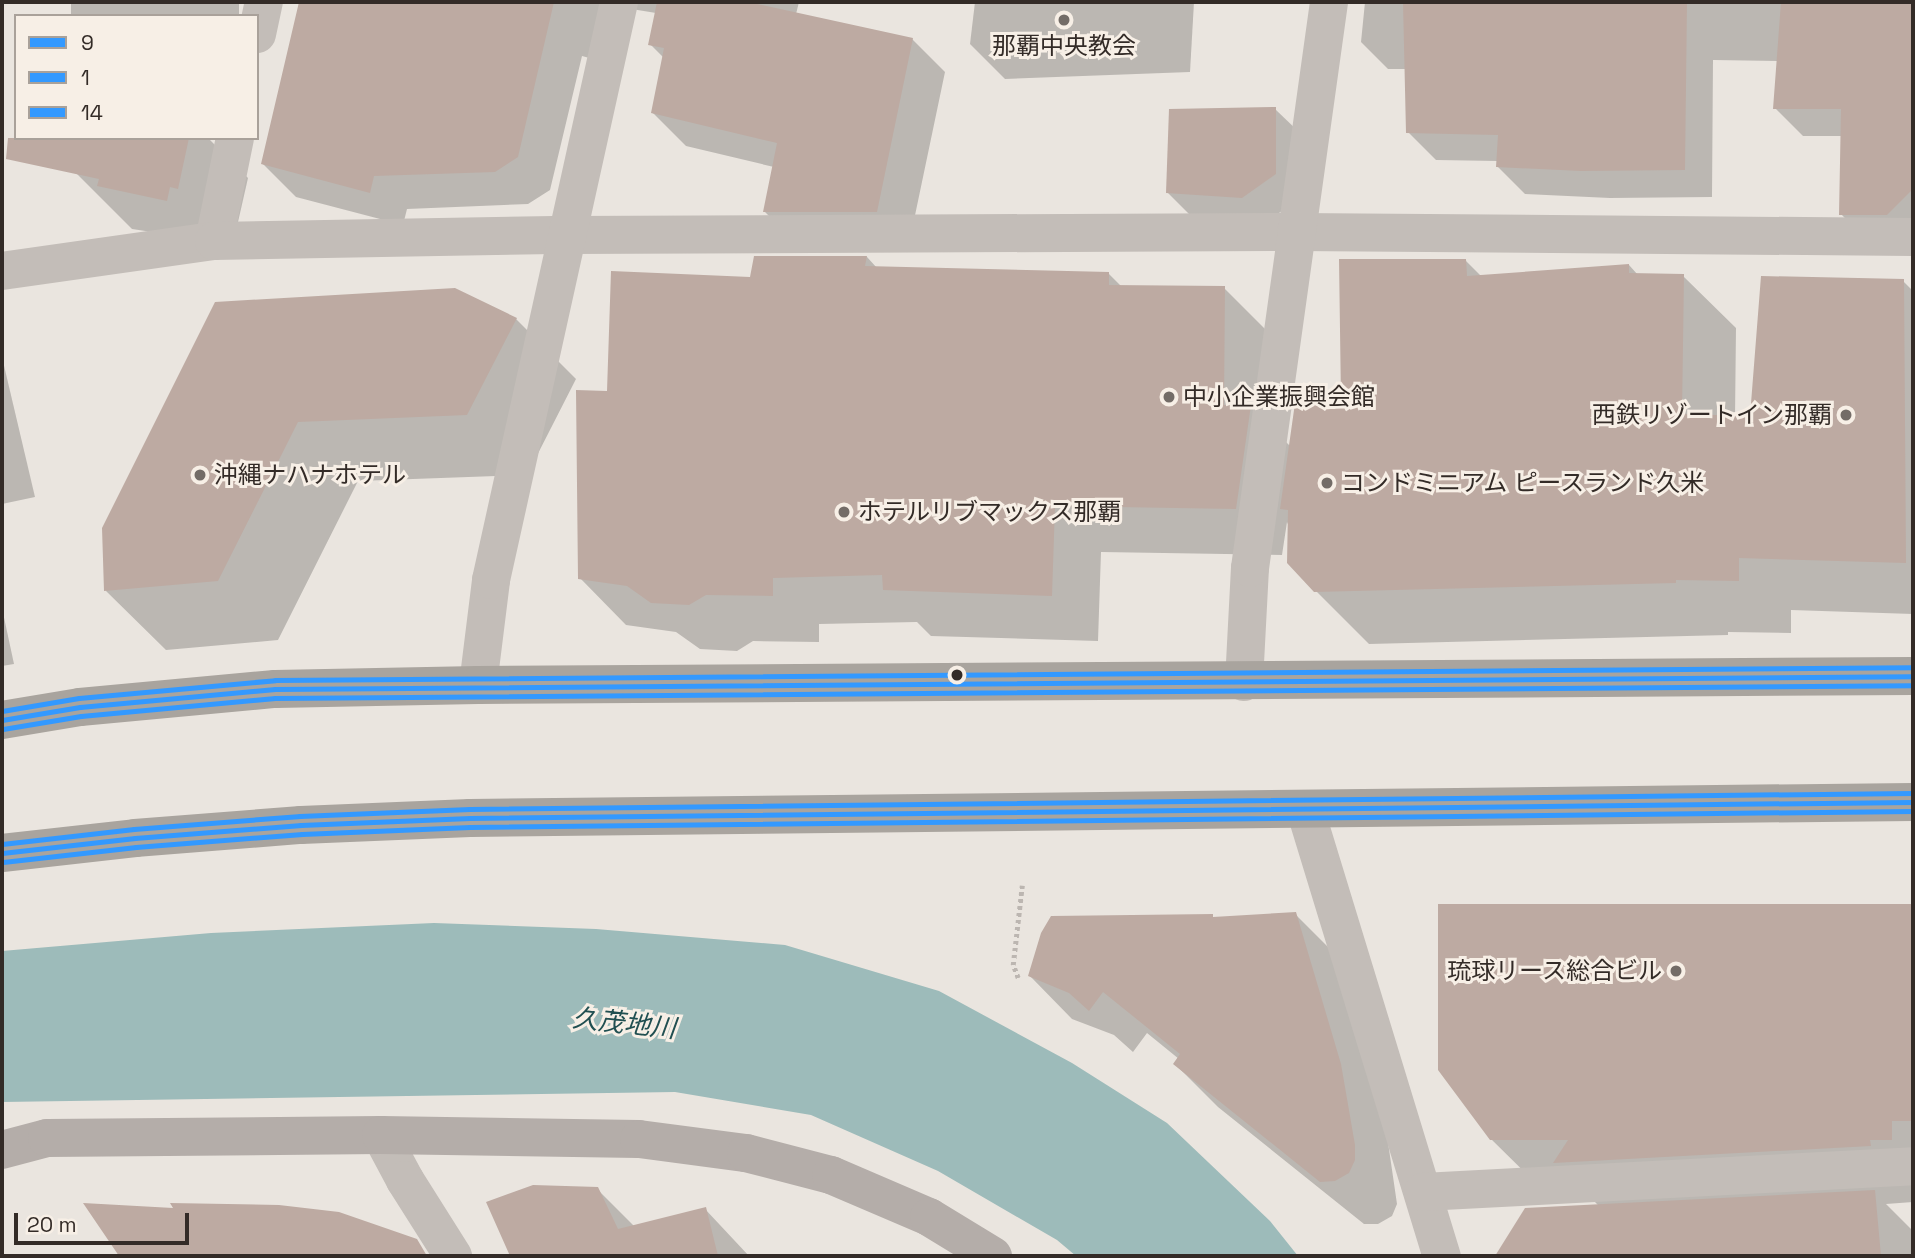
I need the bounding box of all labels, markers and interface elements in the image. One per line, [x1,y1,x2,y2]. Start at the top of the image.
marker: 那覇中央教会 [1056,12,1072,28]
legend [14,14,259,140]
text: 9 [81,29,94,56]
place label: 那覇中央教会 [992,32,1136,60]
text: 1 [81,64,90,91]
text: 14 [81,99,103,126]
place label: 中小企業振興会館 [1183,383,1375,411]
marker: 中小企業振興会館 [1161,389,1177,405]
place label: 西鉄リゾートイン那覇 [1592,401,1832,429]
marker: 西鉄リゾートイン那覇 [1838,407,1854,423]
place label: 沖縄ナハナホテル [214,461,406,489]
marker: 沖縄ナハナホテル [192,467,208,483]
place label: コンドミニアム ピースランド久米 [1341,469,1707,497]
marker: コンドミニアム ピースランド久米 [1319,475,1335,491]
place label: ホテルリブマックス那覇 [858,498,1122,526]
marker: ホテルリブマックス那覇 [836,504,852,520]
unlabelled marker [950,668,964,682]
place label: 琉球リース総合ビル [1446,957,1662,985]
marker: 琉球リース総合ビル [1668,963,1684,979]
water label: 久茂地川 [571,1003,677,1045]
scale bar [18,1198,192,1242]
text: 20 m [27,1211,77,1238]

